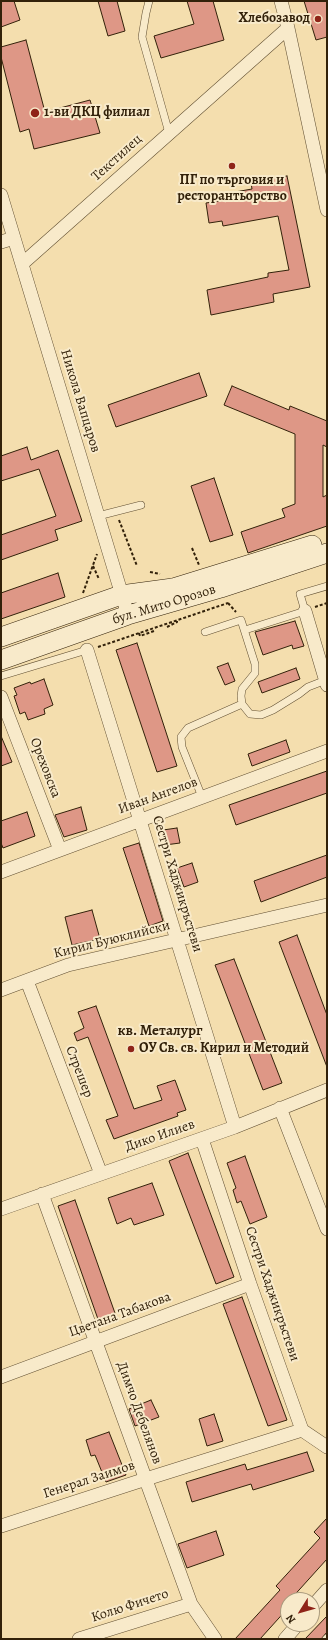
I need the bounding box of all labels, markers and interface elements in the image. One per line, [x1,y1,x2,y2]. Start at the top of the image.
place label: Хлебозавод [238,11,310,27]
marker: Хлебозавод [313,14,323,24]
place label: 1-ви ДКЦ филиал [44,105,150,121]
marker: 1-ви ДКЦ филиал [29,107,41,119]
street label: Текстилец [88,131,146,185]
marker: ПГ по търговия и ресторантьорство [227,161,237,171]
place label: ПГ по търговия и ресторантьорство [177,173,287,206]
street label: Никола Вапцаров [56,347,104,455]
street label: бул. Мито Орозов [110,581,218,629]
street label: Ореховска [26,736,64,800]
street label: Иван Ангелов [116,774,200,818]
street label: Сестри Хаджикръстеви [148,814,206,954]
street label: Кирил Буюклийски [52,917,172,963]
district label: кв. Металург [118,1022,202,1040]
place label: ОУ Св. св. Кирил и Методий [139,1041,309,1057]
street label: Стрешер [61,1044,97,1100]
marker: ОУ Св. св. Кирил и Методий [126,1044,136,1054]
street label: Дико Илиев [123,1116,197,1156]
street label: Сестри Хаджикръстеви [241,1224,303,1364]
street label: Цветана Табакова [67,1289,173,1341]
street label: Димчо Дебелянов [113,1359,165,1467]
street label: Генерал Заимов [41,1457,137,1503]
street label: Колю Фичето [89,1586,171,1626]
north arrow [280,1592,320,1632]
text: N [282,1611,299,1627]

